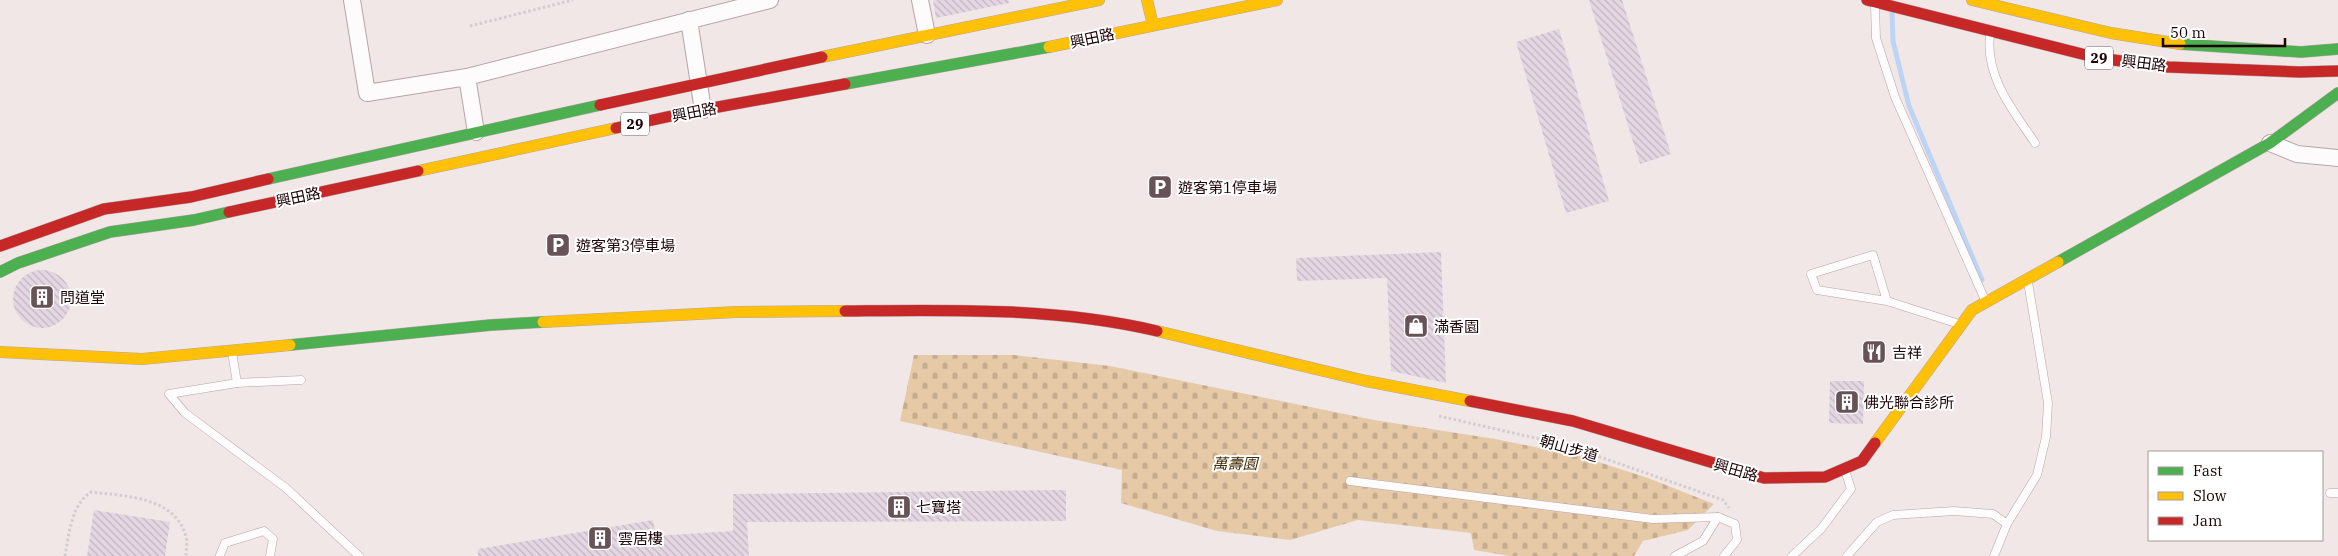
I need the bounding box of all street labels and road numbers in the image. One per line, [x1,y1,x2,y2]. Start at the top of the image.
street label: 興田路 [1068,24,1116,52]
road number: 29 [2085,46,2113,70]
street label: 興田路 [2121,51,2167,75]
street label: 興田路 [670,98,718,126]
road number: 29 [621,112,649,136]
street label: 興田路 [274,183,322,211]
street label: 朝山步道 [1538,431,1600,465]
street label: 興田路 [1712,455,1760,485]

